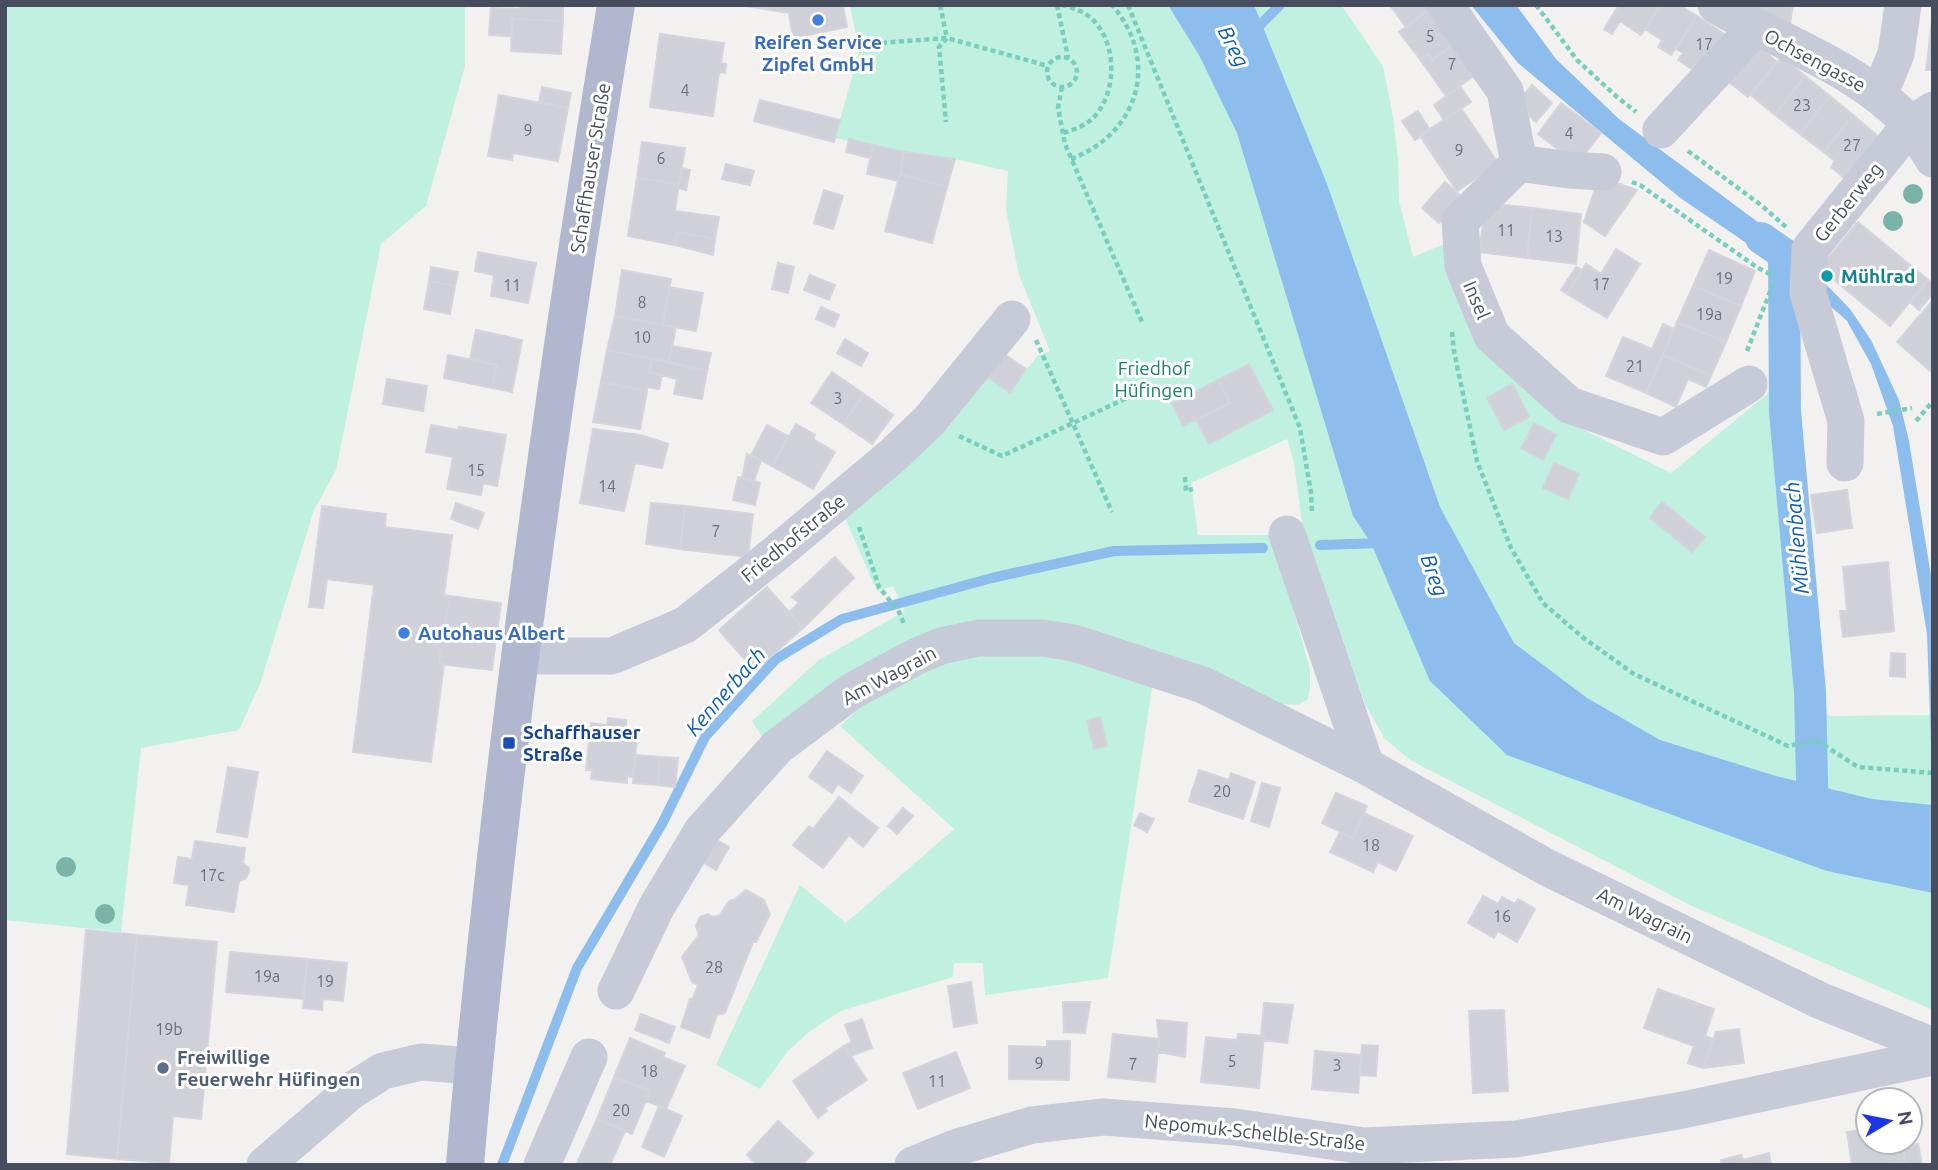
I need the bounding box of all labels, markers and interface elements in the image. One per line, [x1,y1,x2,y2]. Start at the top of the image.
marker: Reifen Service Zipfel GmbH [810,12,826,28]
water label: Breg [1214,21,1254,71]
street label: Ochsengasse [1761,24,1869,96]
house number: 5 [1425,27,1435,45]
place label: Reifen Service Zipfel GmbH [754,31,882,75]
house number: 17 [1695,35,1713,53]
house number: 7 [1447,55,1457,73]
street label: Schaffhauser Straße [566,81,614,255]
house number: 4 [680,81,690,99]
house number: 23 [1793,96,1811,114]
house number: 9 [523,121,533,139]
house number: 4 [1564,124,1574,142]
house number: 27 [1843,136,1861,154]
house number: 9 [1454,141,1464,159]
house number: 6 [656,149,666,167]
street label: Gerberweg [1809,158,1887,246]
house number: 11 [1497,221,1515,239]
house number: 13 [1545,227,1563,245]
place label: Mühlrad [1841,265,1915,287]
marker: Mühlrad [1819,268,1835,284]
house number: 19 [1715,269,1733,287]
house number: 17 [1592,275,1610,293]
house number: 11 [503,276,521,294]
street label: Insel [1459,278,1495,322]
house number: 8 [637,293,647,311]
house number: 19a [1696,305,1722,323]
house number: 10 [633,328,651,346]
park label: Friedhof Hüfingen [1114,357,1194,401]
house number: 21 [1626,357,1644,375]
house number: 3 [833,389,843,407]
house number: 15 [467,461,485,479]
house number: 14 [598,477,616,495]
water label: Mühlenbach [1779,481,1813,595]
street label: Friedhofstraße [737,490,849,586]
house number: 7 [711,522,721,540]
water label: Breg [1416,551,1454,599]
place label: Autohaus Albert [418,622,565,644]
marker: Autohaus Albert [396,625,412,641]
street label: Am Wagrain [838,641,940,709]
water label: Kennerbach [680,642,770,740]
place label: Schaffhauser Straße [523,721,641,765]
marker: Schaffhauser Straße [501,735,517,751]
house number: 20 [1213,782,1231,800]
house number: 18 [1362,836,1380,854]
house number: 17c [199,866,225,884]
street label: Am Wagrain [1594,882,1696,948]
house number: 16 [1493,907,1511,925]
house number: 28 [705,958,723,976]
house number: 19a [254,967,280,985]
house number: 19 [316,972,334,990]
house number: 19b [155,1020,183,1038]
place label: Freiwillige Feuerwehr Hüfingen [177,1046,360,1090]
house number: 5 [1227,1052,1237,1070]
house number: 9 [1034,1054,1044,1072]
house number: 7 [1128,1055,1138,1073]
house number: 3 [1332,1056,1342,1074]
marker: Freiwillige Feuerwehr Hüfingen [155,1060,171,1076]
house number: 18 [640,1062,658,1080]
house number: 11 [928,1072,946,1090]
north arrow [1854,1086,1924,1156]
house number: 20 [612,1101,630,1119]
street label: Nepomuk-Schelble-Straße [1144,1109,1366,1155]
text: N [1894,1109,1918,1127]

